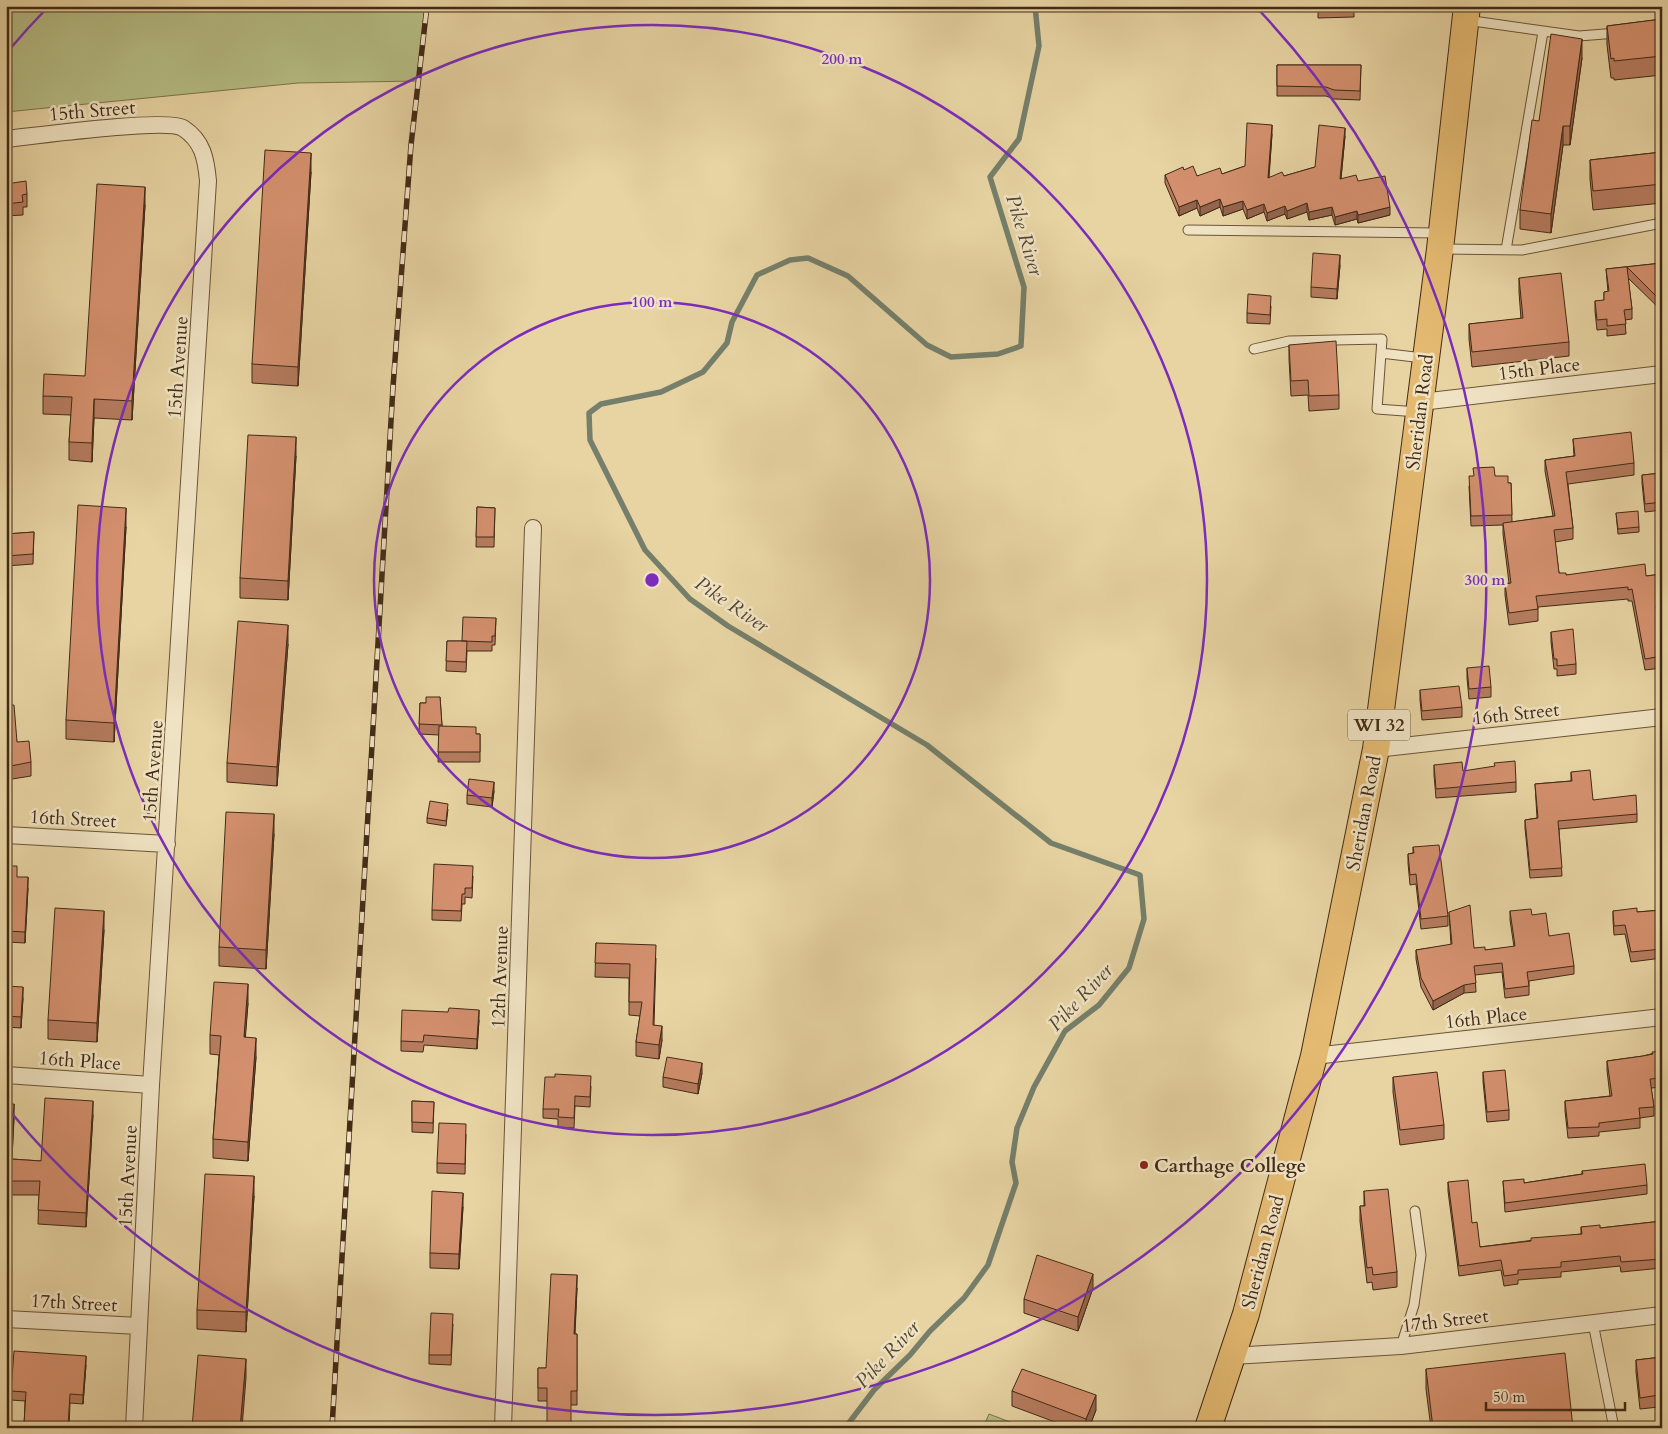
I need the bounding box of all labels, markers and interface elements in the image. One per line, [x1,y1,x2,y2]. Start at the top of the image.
text: 200 m [822,49,863,69]
street label: 15th Street [48,94,136,128]
water label: Pike River [999,191,1050,281]
text: 100 m [632,292,673,312]
street label: 15th Avenue [161,315,195,419]
street label: 15th Place [1497,351,1582,387]
street label: Sheridan Road [1400,353,1440,472]
water label: Pike River [689,570,775,640]
text: 300 m [1465,570,1506,590]
centre of rings [643,571,661,589]
street label: 16th Street [1472,697,1561,731]
road number: WI 32 [1348,710,1410,740]
street label: 15th Avenue [136,719,170,823]
street label: Sheridan Road [1340,753,1388,873]
street label: 16th Street [29,804,117,834]
street label: 12th Avenue [485,925,515,1029]
water label: Pike River [1042,956,1120,1037]
street label: 16th Place [1444,1001,1529,1035]
street label: 16th Place [38,1045,122,1077]
street label: 15th Avenue [112,1124,144,1228]
place label: Carthage College [1154,1153,1306,1179]
marker: Carthage College [1138,1159,1150,1171]
street label: Sheridan Road [1235,1192,1291,1312]
street label: 17th Street [30,1288,118,1318]
street label: 17th Street [1401,1303,1490,1339]
water label: Pike River [849,1313,927,1394]
scale bar [1486,1379,1624,1411]
text: 50 m [1493,1387,1525,1407]

